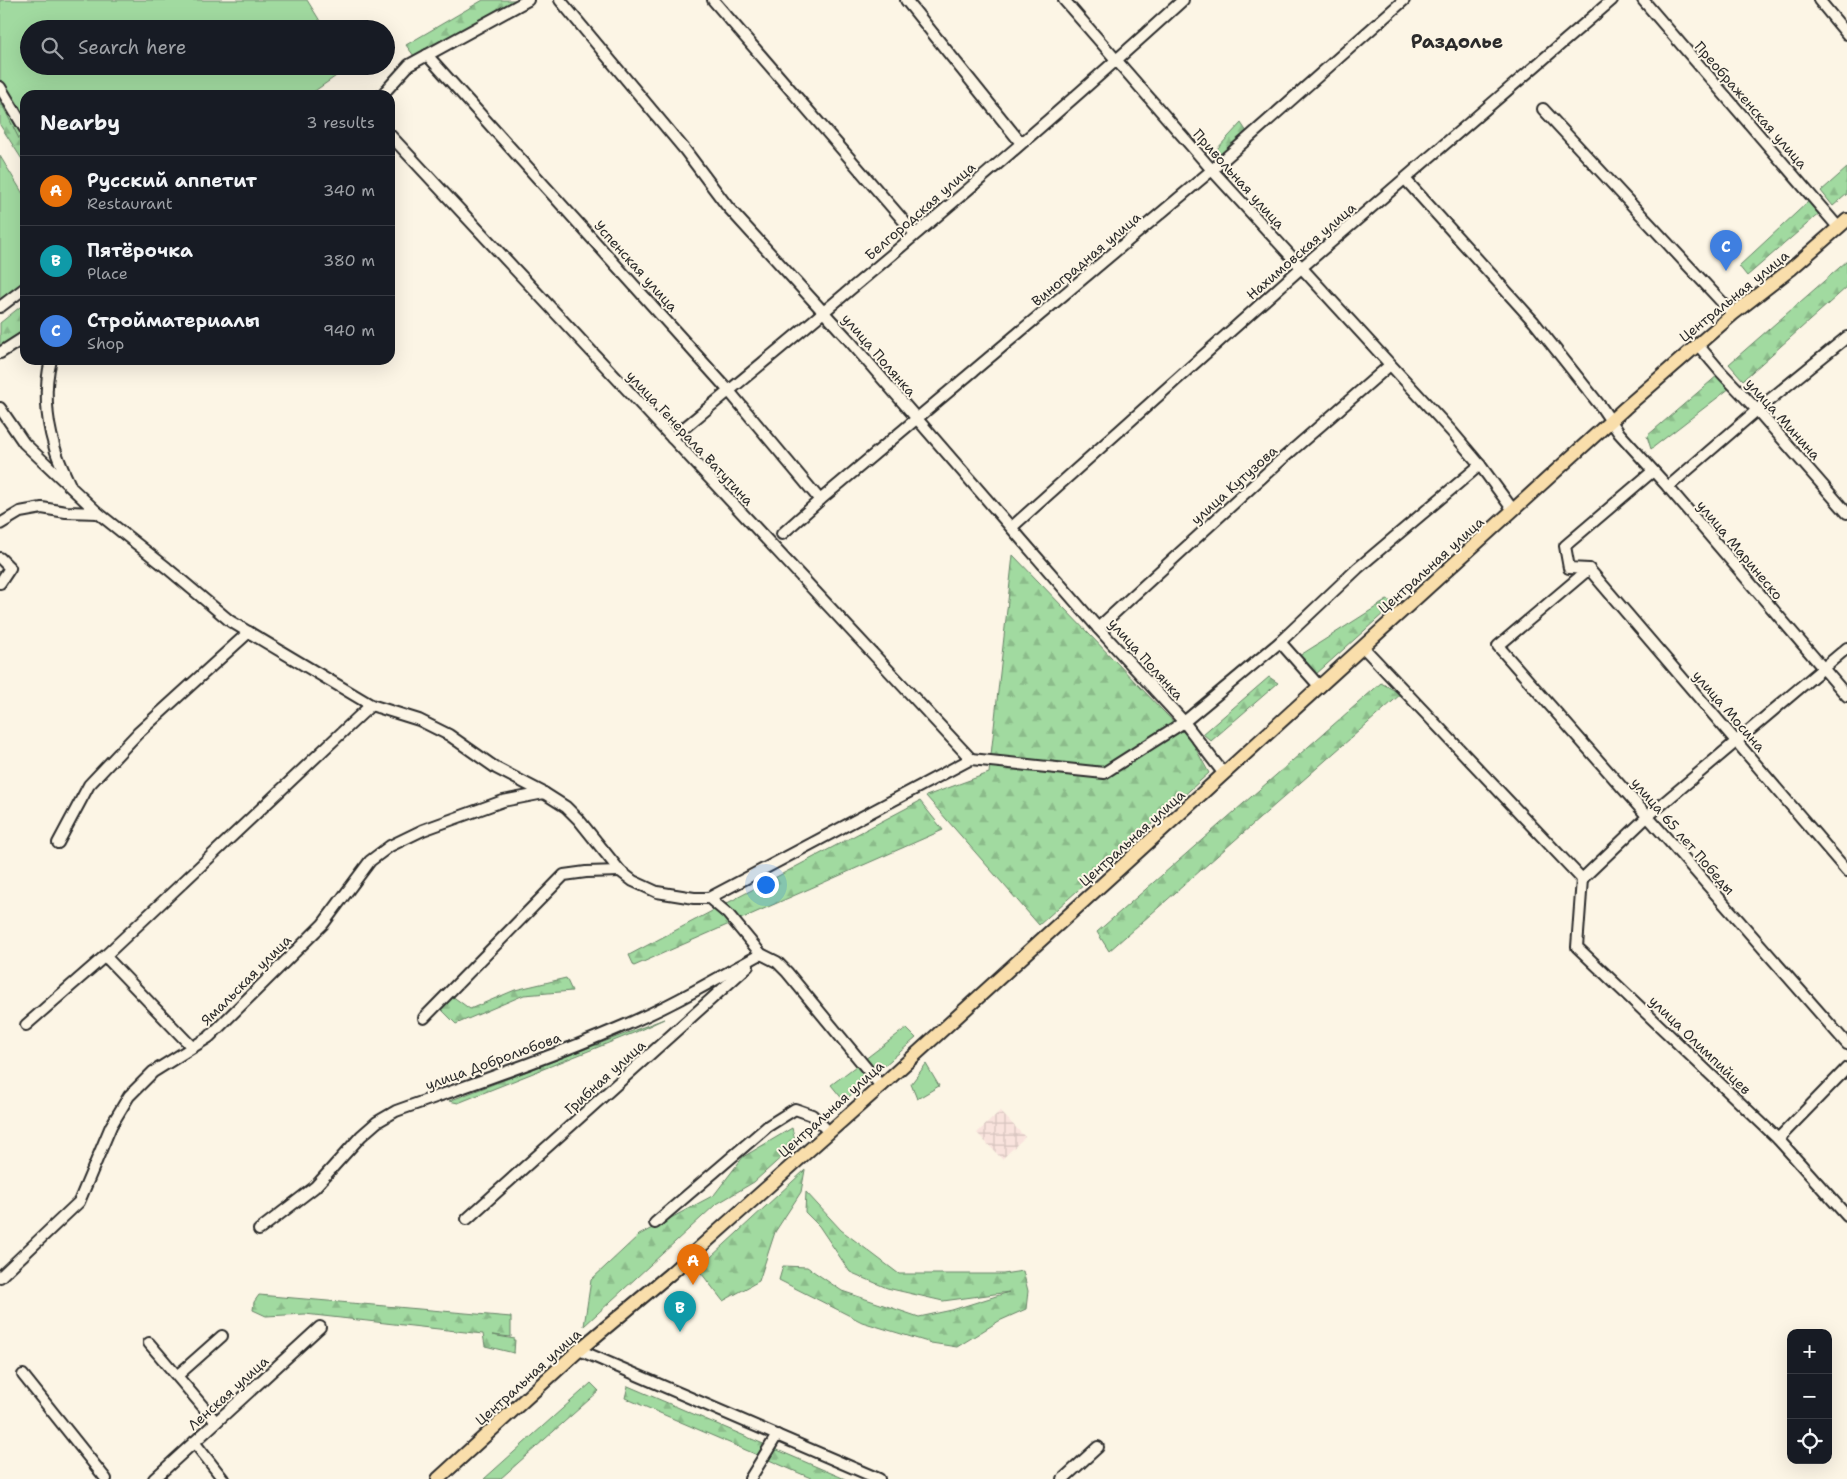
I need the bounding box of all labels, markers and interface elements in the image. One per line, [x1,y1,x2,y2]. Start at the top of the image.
search box [20,20,395,75]
district label: Раздолье [1411,29,1503,54]
icon: search [38,34,66,62]
text: Search here [78,35,187,60]
street label: Преображенская улица [1691,38,1811,173]
text: Nearby [40,109,120,137]
text: 3 results [306,112,375,133]
street label: Привольная улица [1189,125,1289,233]
street label: Белгородская улица [861,158,979,264]
text: Русский аппетит [87,168,257,193]
text: A [50,180,62,201]
text: 340 m [323,180,375,201]
text: Restaurant [87,193,173,214]
street label: Нахимовская улица [1242,198,1360,304]
street label: Виноградная улица [1028,208,1145,310]
street label: Успенская улица [590,217,682,316]
pin: C [1710,230,1742,271]
text: Пятёрочка [87,238,193,263]
street label: Центральная улица [1675,246,1793,346]
text: B [51,250,61,271]
text: 380 m [323,250,375,271]
text: Place [87,263,128,284]
text: Стройматериалы [87,308,260,333]
street label: улица Полянка [838,310,920,400]
text: C [51,320,61,341]
text: 940 m [323,320,375,341]
text: Shop [87,333,124,354]
street label: улица Генерала Ватутина [623,367,758,510]
street label: улица Минина [1742,374,1825,464]
street label: улица Кутузова [1187,441,1281,528]
street label: улица Маринеско [1693,496,1787,604]
street label: Центральная улица [1374,513,1488,617]
street label: улица Полянка [1104,614,1188,704]
street label: улица Мосина [1689,667,1769,756]
street label: улица 65 лет Победы [1627,774,1739,898]
street label: Центральная улица [1075,786,1189,890]
your location [753,872,779,898]
street label: Ямальская улица [197,931,295,1029]
street label: улица Олимпийцев [1645,992,1755,1098]
street label: улица Добролюбова [423,1028,564,1094]
street label: Грибная улица [561,1036,649,1118]
street label: Центральная улица [774,1057,888,1161]
pin: A [677,1244,709,1285]
pin: B [664,1291,696,1332]
street label: Центральная улица [471,1325,585,1429]
map controls [1787,1329,1832,1464]
button: + [1787,1329,1832,1374]
street label: Ленская улица [184,1352,272,1434]
button: − [1787,1374,1832,1419]
button: locate [1787,1419,1832,1464]

